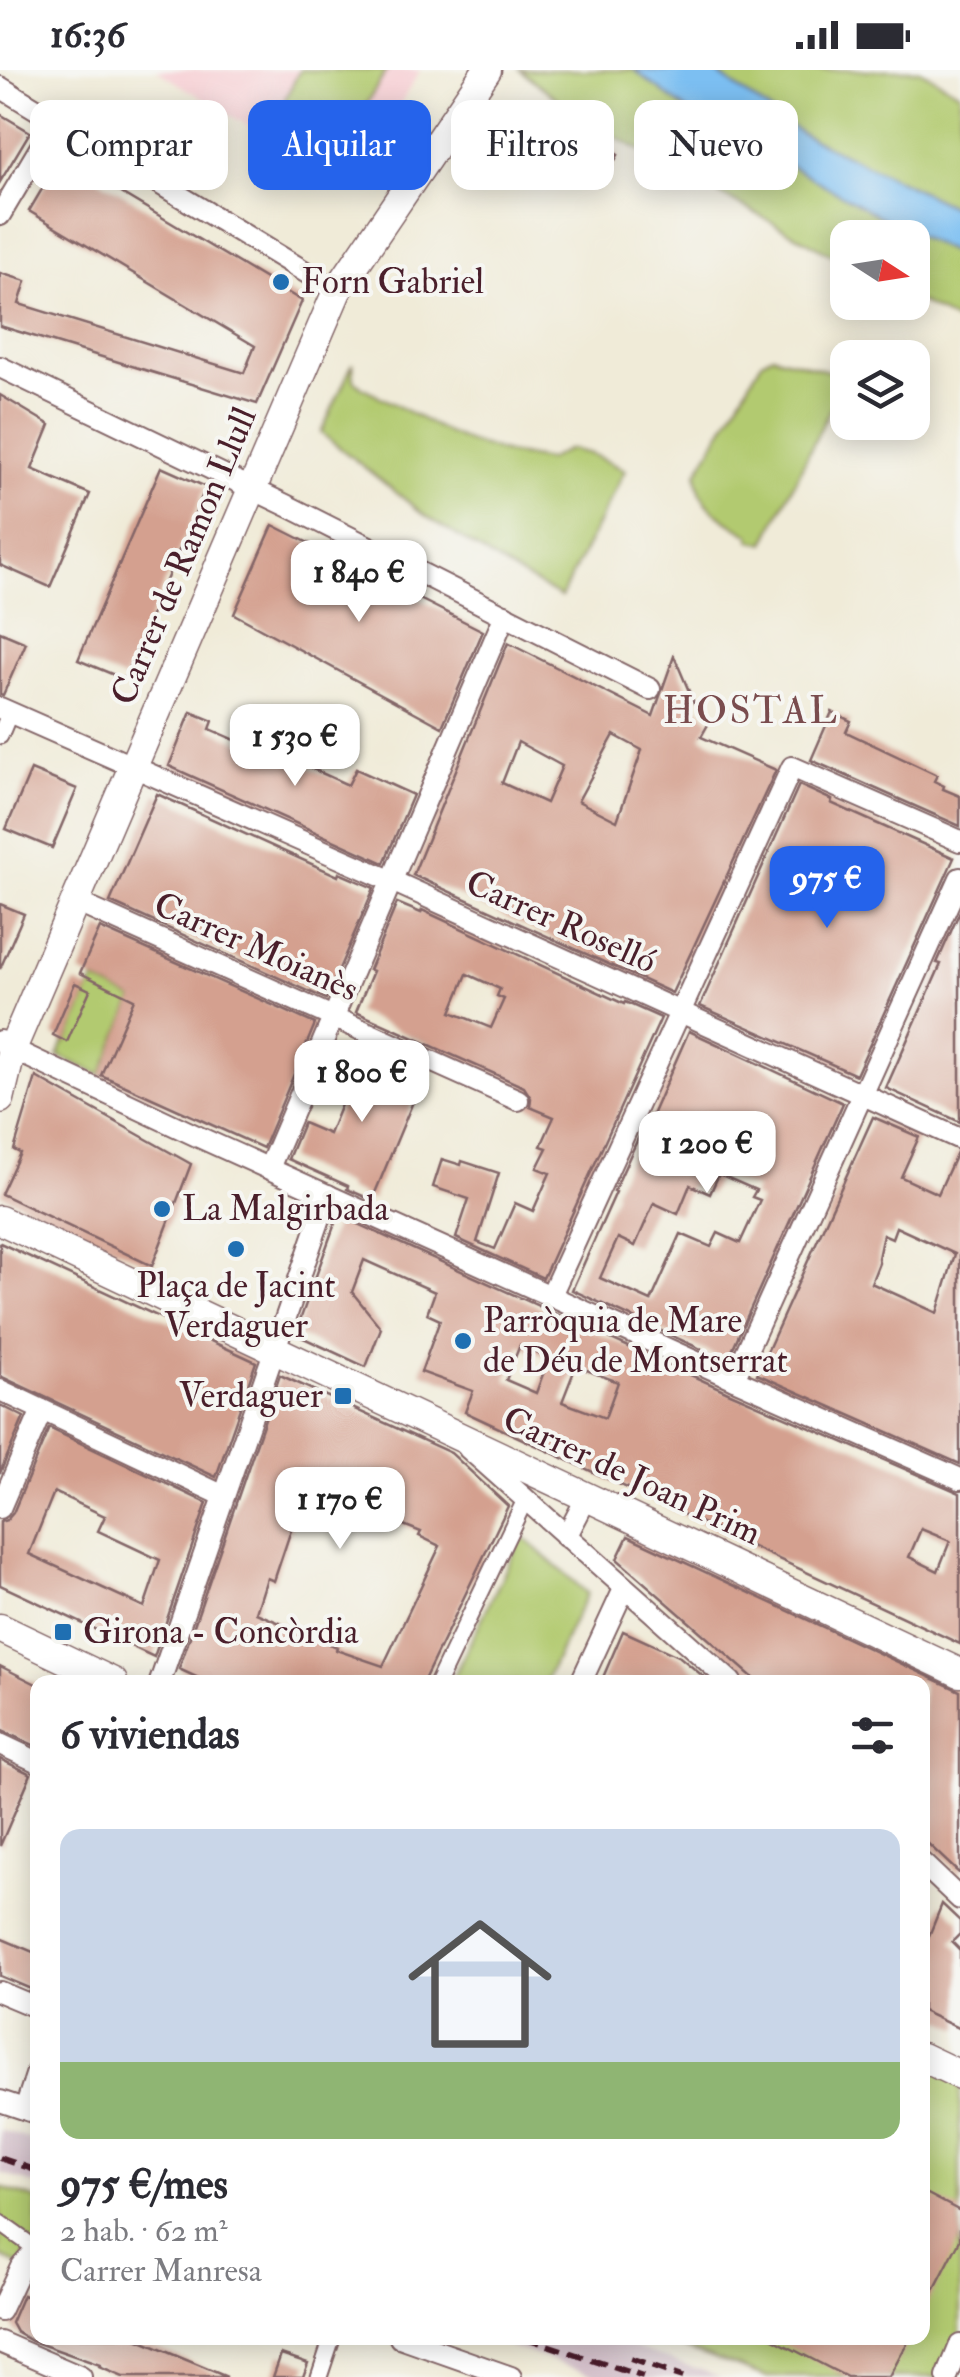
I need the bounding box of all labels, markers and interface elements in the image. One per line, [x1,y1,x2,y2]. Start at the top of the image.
text: 16:36 [50,11,126,59]
chip: Comprar [30,100,228,190]
chip: Alquilar [248,100,431,190]
chip: Filtros [451,100,614,190]
chip: Nuevo [634,100,798,190]
north arrow [830,220,930,320]
map controls [830,220,930,440]
place label: Forn Gabriel [301,260,484,304]
marker: Forn Gabriel [270,271,292,293]
button: layers [830,340,930,440]
street label: Carrer de Ramon Llull [101,401,267,711]
pin: 1 840 € [267,540,451,625]
text: 1 840 € [313,552,405,592]
district label: HOSTAL [663,687,839,735]
pin: 1 530 € [203,704,387,789]
text: 1 530 € [252,716,338,756]
pin: 975 € [757,846,897,931]
text: 975 € [792,858,862,898]
street label: Carrer Roselló [459,860,663,984]
street label: Carrer Moianès [147,882,365,1012]
pin: 1 800 € [270,1040,454,1125]
text: 1 800 € [316,1052,408,1092]
pin: 1 200 € [615,1111,799,1196]
text: 1 200 € [661,1123,753,1163]
place label: La Malgirbada [182,1187,390,1231]
marker: La Malgirbada [151,1198,173,1220]
marker: Plaça de Jacint Verdaguer [225,1238,247,1260]
place label: Plaça de Jacint Verdaguer [136,1264,336,1348]
place label: Parròquia de Mare de Déu de Montserrat [483,1299,788,1383]
marker: Parròquia de Mare de Déu de Montserrat [452,1330,474,1352]
place label: Verdaguer [179,1374,323,1418]
marker: Verdaguer [332,1385,354,1407]
street label: Carrer de Joan Prim [496,1397,768,1555]
pin: 1 170 € [248,1467,432,1552]
text: 1 170 € [297,1479,383,1519]
place label: Girona - Concòrdia [83,1610,359,1654]
marker: Girona - Concòrdia [52,1621,74,1643]
icon: filters [845,1708,900,1763]
text: 6 viviendas [60,1709,240,1761]
icon: home [390,1894,570,2074]
text: 975 €/mes [60,2159,228,2211]
text: 2 hab. · 62 m² [60,2211,227,2251]
text: Carrer Manresa [60,2251,262,2291]

